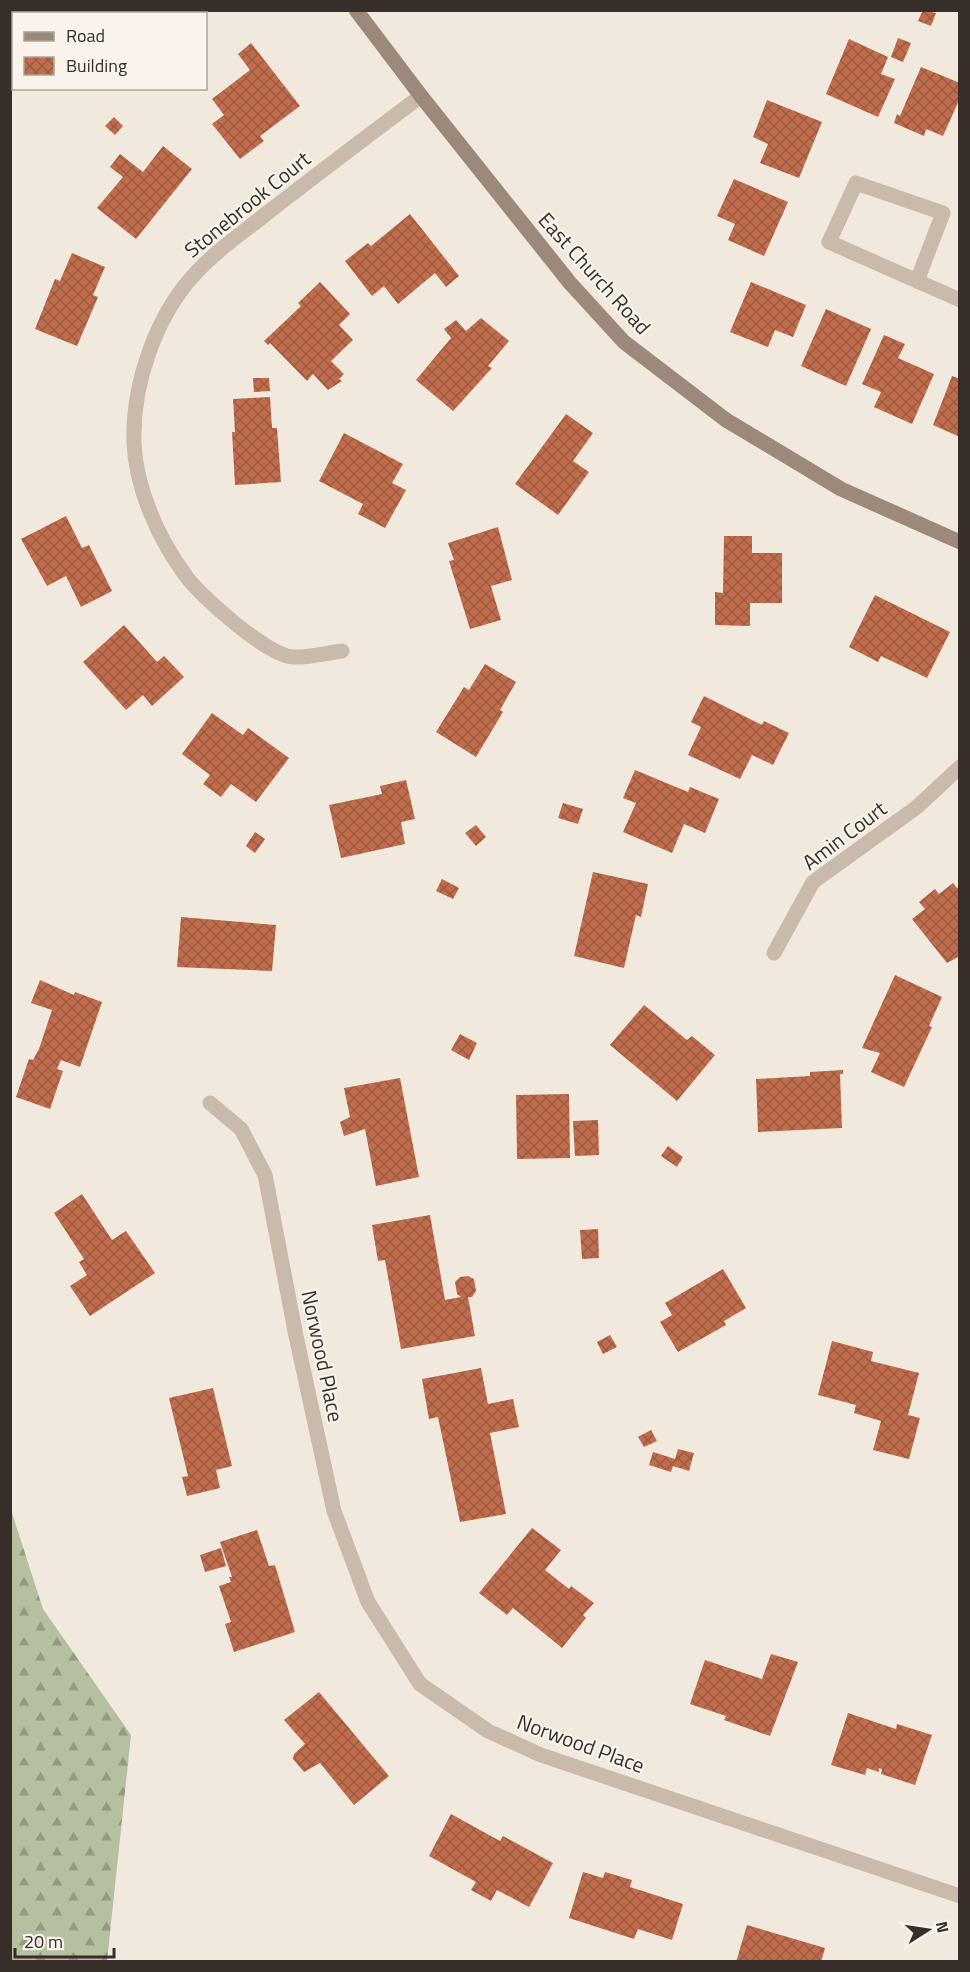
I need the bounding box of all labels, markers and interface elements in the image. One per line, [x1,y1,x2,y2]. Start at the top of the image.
legend [12,12,207,90]
text: Road [66,22,105,49]
text: Building [66,52,127,79]
street label: Stonebrook Court [177,143,318,265]
street label: East Church Road [531,205,659,341]
street label: Amin Court [795,792,894,877]
street label: Norwood Place [293,1287,353,1425]
street label: Norwood Place [513,1705,649,1781]
north arrow [898,1900,958,1960]
text: N [930,1919,956,1935]
scale bar [15,1921,114,1959]
text: 20 m [24,1928,63,1955]

